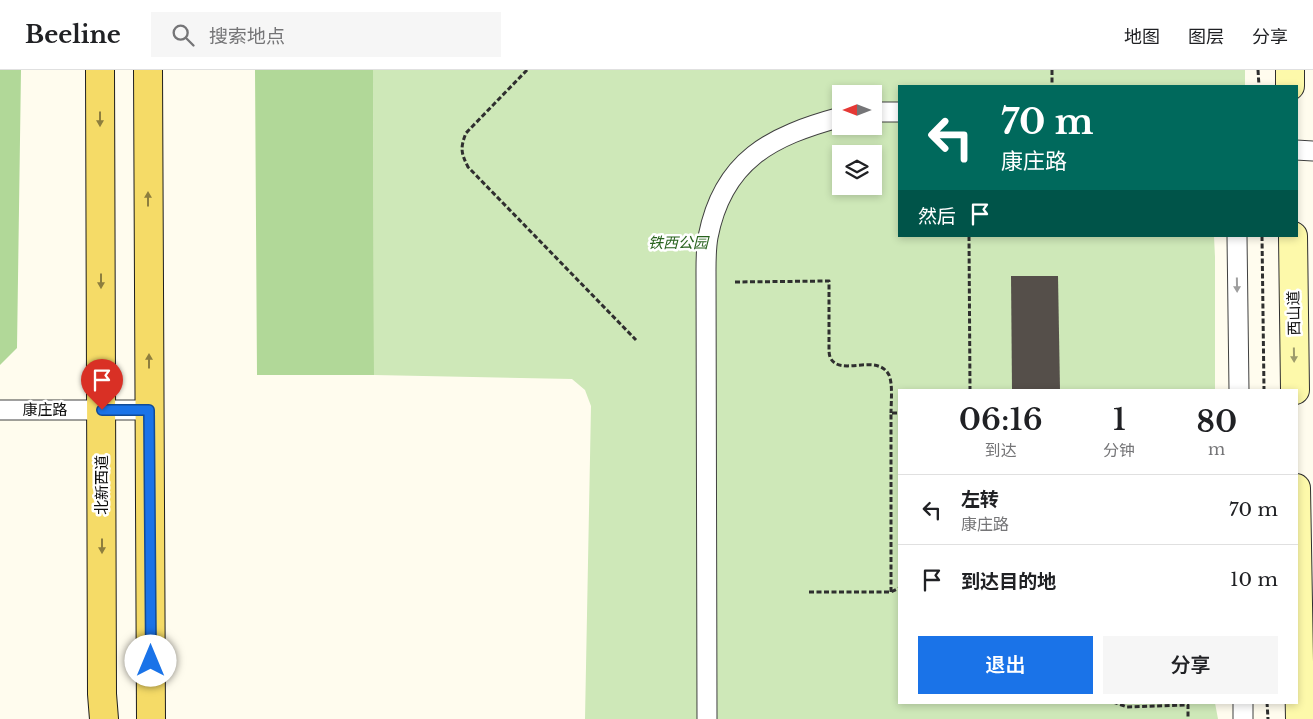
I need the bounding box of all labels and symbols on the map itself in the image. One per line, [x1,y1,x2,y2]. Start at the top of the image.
north arrow [832,85,882,135]
one-way arrow [96,111,104,127]
one-way arrow [144,190,152,206]
park label: 铁西公园 [648,233,710,252]
one-way arrow [97,273,105,289]
one-way arrow [1233,277,1241,293]
street label: 西山道 [1284,290,1303,336]
one-way arrow [1290,347,1298,363]
one-way arrow [145,353,153,369]
pin [81,359,123,410]
street label: 康庄路 [22,400,68,419]
street label: 北新西道 [92,455,111,515]
one-way arrow [98,538,106,554]
position arrow [124,634,176,686]

